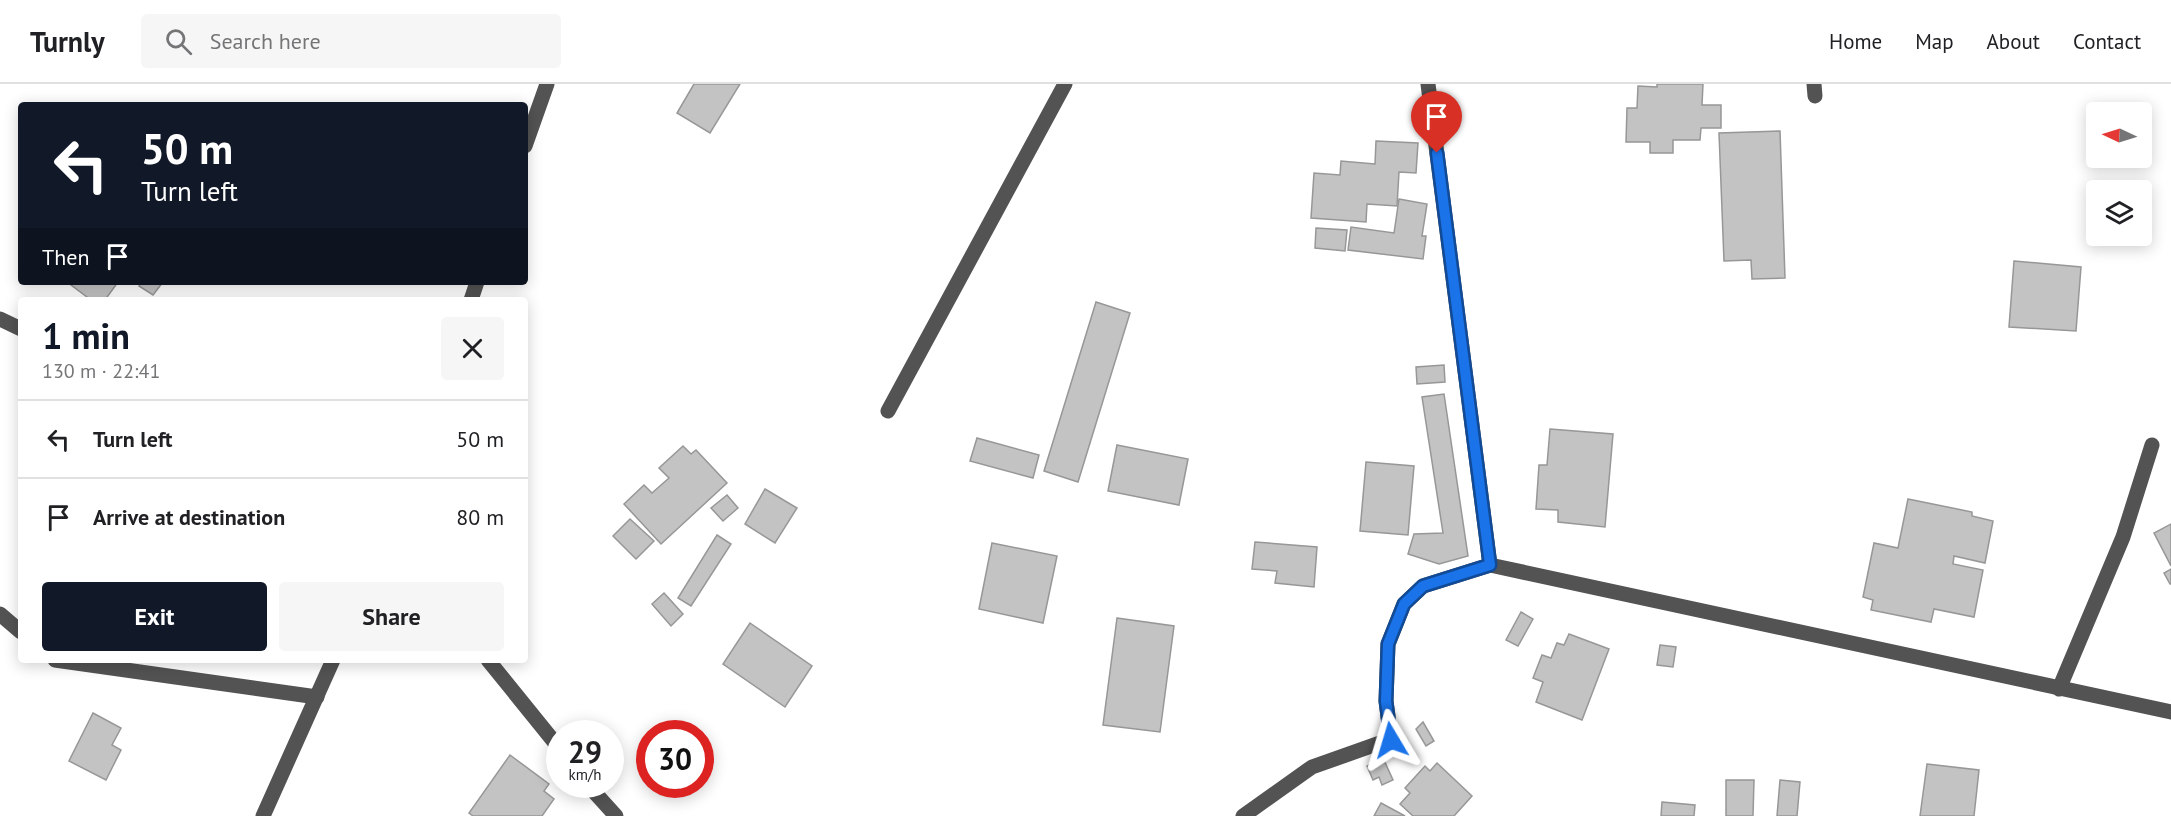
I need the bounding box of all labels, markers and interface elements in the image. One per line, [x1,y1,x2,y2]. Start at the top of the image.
search box [141,14,561,68]
text: Turnly [30,23,105,60]
icon: search [162,25,195,58]
text: Search here [210,27,321,55]
text: Home [1829,28,1882,55]
text: Map [1915,28,1954,55]
text: About [1987,28,2040,55]
text: Contact [2073,28,2141,55]
pin [1411,91,1462,153]
icon: arrive [1420,100,1453,133]
north arrow [2086,102,2152,168]
map controls [2086,102,2152,246]
text: 50 m [141,121,233,176]
icon: left [42,126,120,204]
text: Turn left [141,174,238,208]
button: layers [2086,180,2152,246]
icon: arrive [101,240,134,273]
text: Then [42,243,89,271]
text: 1 min [42,312,130,359]
button: close [441,317,504,380]
text: 130 m · 22:41 [42,358,160,384]
icon: left [42,423,75,456]
text: Turn left [93,425,173,453]
text: 50 m [456,425,504,453]
icon: arrive [42,501,75,534]
text: Arrive at destination [93,503,285,531]
text: 80 m [456,503,504,531]
button: Exit [42,582,267,651]
button: Share [279,582,504,651]
position arrow [1359,708,1423,772]
speed limit sign: 30 [636,720,714,798]
text: 29 [568,732,602,771]
text: km/h [569,765,601,784]

